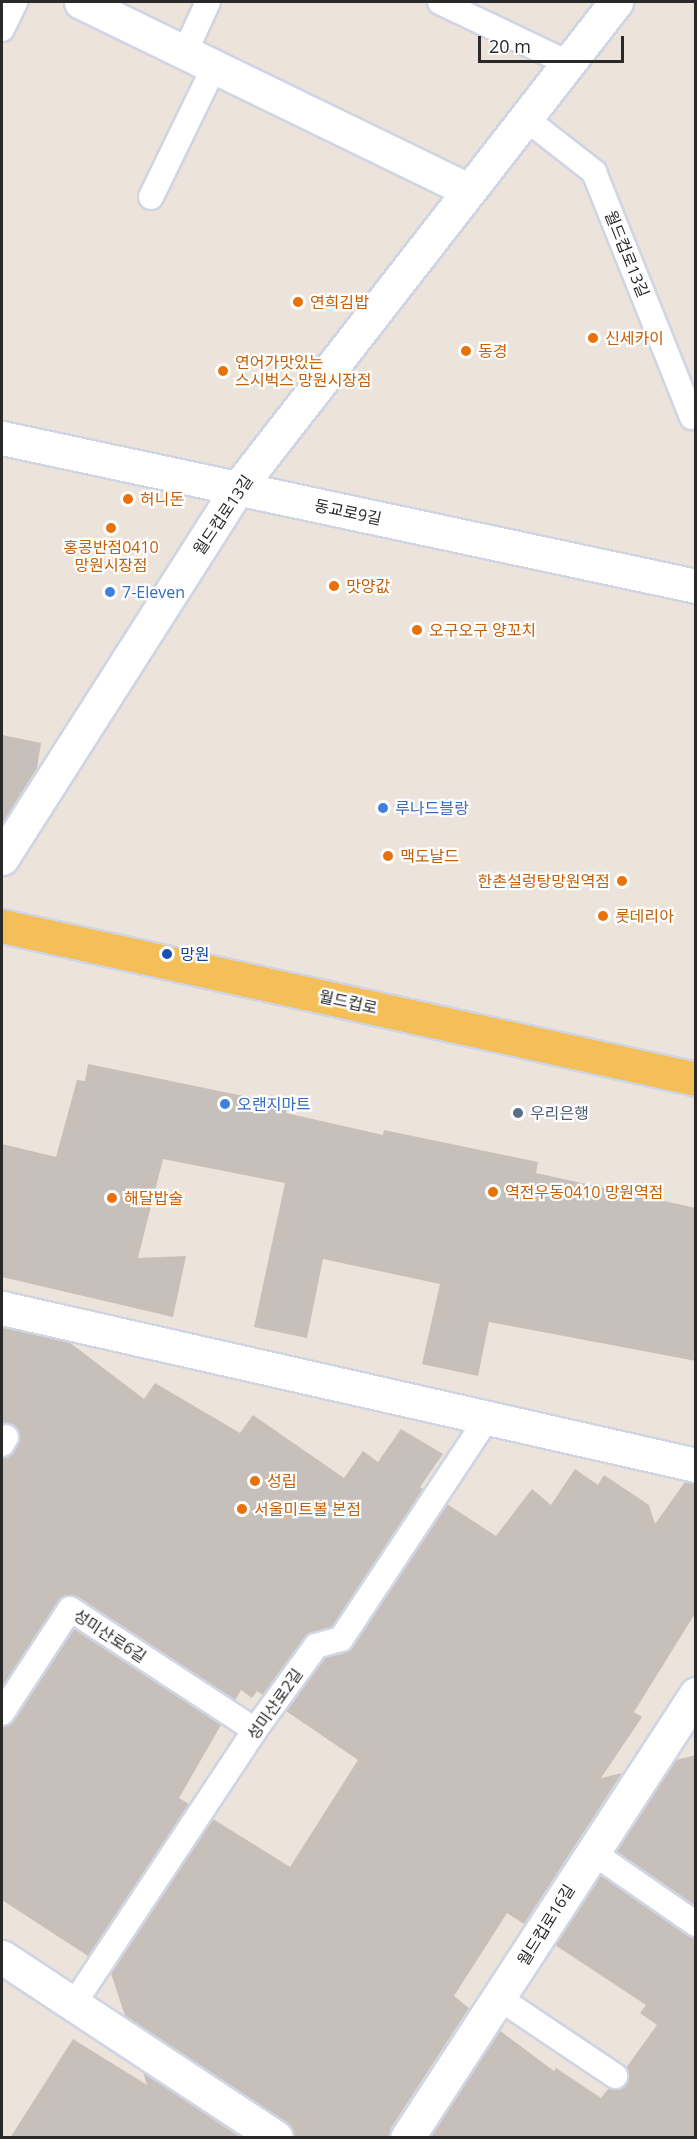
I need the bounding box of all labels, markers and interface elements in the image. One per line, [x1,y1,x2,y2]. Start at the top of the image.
scale bar [481,24,626,62]
text: 20 m [489,34,531,58]
street label: 월드컵로13길 [601,208,653,300]
place label: 연희김밥 [310,292,369,312]
marker: 연희김밥 [291,295,305,309]
place label: 신세카이 [605,328,664,348]
marker: 신세카이 [586,331,600,345]
place label: 동경 [478,341,507,361]
marker: 동경 [459,344,473,358]
place label: 연어가맛있는 스시벅스 망원시장점 [235,352,372,390]
marker: 연어가맛있는 스시벅스 망원시장점 [216,364,230,378]
street label: 월드컵로13길 [189,472,257,558]
place label: 허니돈 [140,489,184,509]
marker: 허니돈 [121,492,135,506]
street label: 동교로9길 [313,496,383,528]
marker: 홍콩반점0410 망원시장점 [104,521,118,535]
place label: 홍콩반점0410 망원시장점 [63,537,159,575]
place label: 맛양값 [346,576,390,596]
marker: 맛양값 [327,579,341,593]
place label: 7-Eleven [122,582,185,602]
marker: 7-Eleven [103,585,117,599]
place label: 오구오구 양꼬치 [429,620,536,640]
marker: 오구오구 양꼬치 [410,623,424,637]
place label: 루나드블랑 [395,798,469,818]
marker: 루나드블랑 [376,801,390,815]
place label: 맥도날드 [400,846,459,866]
marker: 맥도날드 [381,849,395,863]
place label: 한촌설렁탕망원역점 [478,871,610,891]
marker: 한촌설렁탕망원역점 [615,874,629,888]
place label: 롯데리아 [615,906,674,926]
marker: 롯데리아 [596,909,610,923]
place label: 망원 [180,944,209,964]
marker: 망원 [158,945,176,963]
street label: 월드컵로 [317,986,379,1018]
place label: 오랜지마트 [237,1094,311,1114]
marker: 오랜지마트 [218,1097,232,1111]
place label: 우리은행 [530,1103,589,1123]
marker: 우리은행 [511,1106,525,1120]
place label: 역전우동0410 망원역점 [505,1182,664,1202]
marker: 역전우동0410 망원역점 [486,1185,500,1199]
place label: 해달밥술 [124,1188,183,1208]
marker: 해달밥술 [105,1191,119,1205]
place label: 성립 [267,1471,296,1491]
marker: 성립 [248,1474,262,1488]
place label: 서울미트볼 본점 [254,1499,361,1519]
marker: 서울미트볼 본점 [235,1502,249,1516]
street label: 성미산로6길 [70,1605,150,1667]
street label: 성미산로2길 [243,1665,307,1743]
street label: 월드컵로16길 [514,1881,578,1969]

